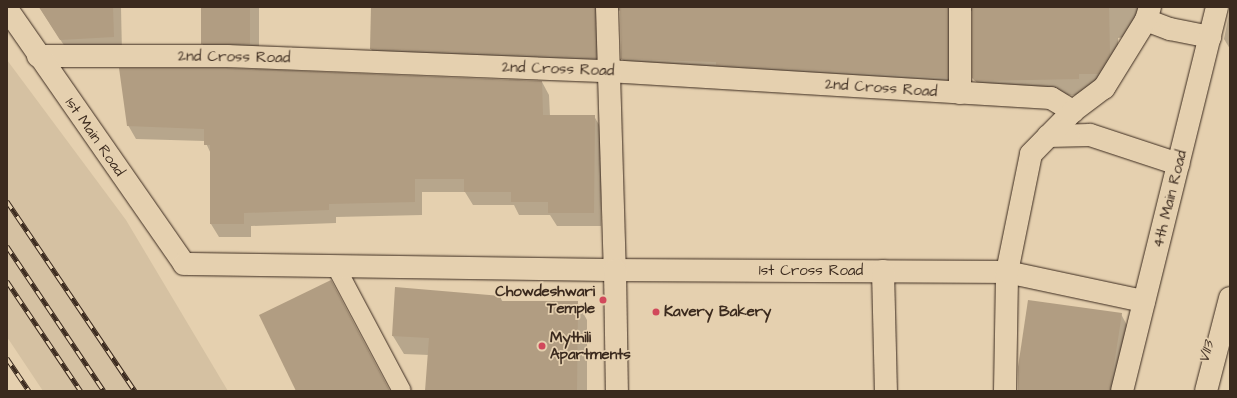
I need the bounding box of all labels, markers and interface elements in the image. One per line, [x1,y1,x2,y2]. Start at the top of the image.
street label: 2nd Cross Road [178,47,290,67]
street label: 2nd Cross Road [501,58,615,80]
street label: 2nd Cross Road [824,75,938,101]
street label: 1st Main Road [61,94,129,180]
street label: 4th Main Road [1149,148,1191,250]
street label: 1st Cross Road [759,262,863,280]
place label: Chowdeshwari Temple [495,282,595,317]
marker: Chowdeshwari Temple [598,295,608,305]
place label: Kavery Bakery [664,303,771,321]
marker: Kavery Bakery [651,307,661,317]
place label: Mythili Apartments [550,328,631,363]
water label: V113 [1194,339,1218,365]
marker: Mythili Apartments [537,341,547,351]

